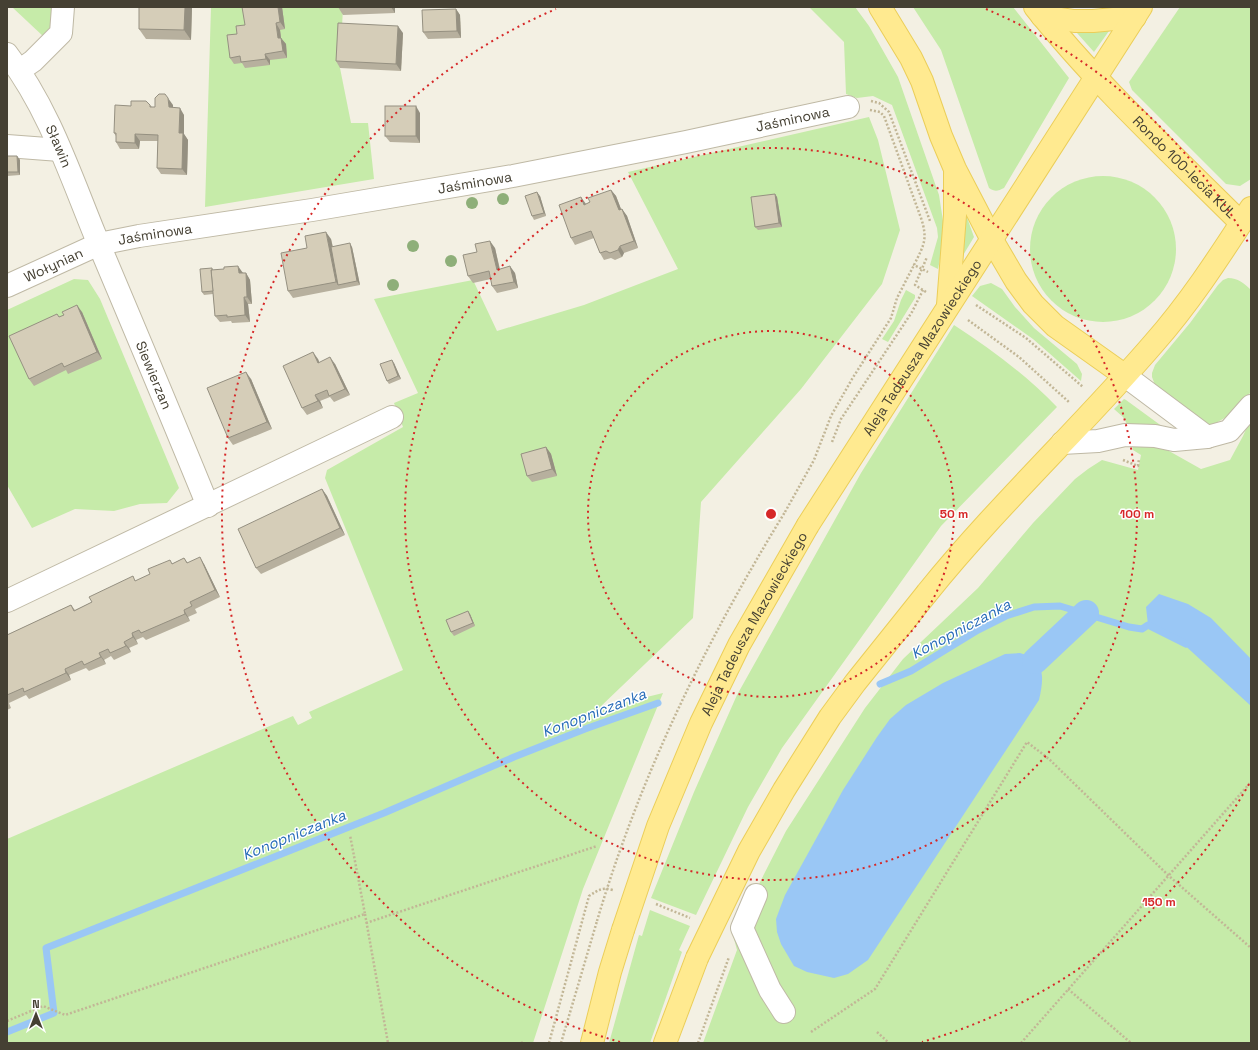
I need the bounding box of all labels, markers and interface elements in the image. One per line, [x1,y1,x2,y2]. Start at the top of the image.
street label: Jaśminowa [754,102,831,136]
street label: Rondo 100-lecia KUL [1129,112,1240,222]
street label: Sławin [42,122,76,170]
street label: Jaśminowa [436,167,513,198]
street label: Jaśminowa [116,219,193,249]
street label: Wołynian [21,244,86,286]
street label: Aleja Tadeusza Mazowieckiego [859,256,985,439]
street label: Siewierzan [132,338,176,412]
text: 50 m [940,506,968,522]
text: 100 m [1120,506,1154,522]
centre of rings [764,507,778,521]
street label: Aleja Tadeusza Mazowieckiego [697,529,811,718]
water label: Konopniczanka [908,594,1014,663]
water label: Konopniczanka [539,684,649,741]
water label: Konopniczanka [239,805,349,864]
text: 150 m [1142,894,1176,910]
north arrow [16,994,56,1034]
text: N [32,997,40,1011]

